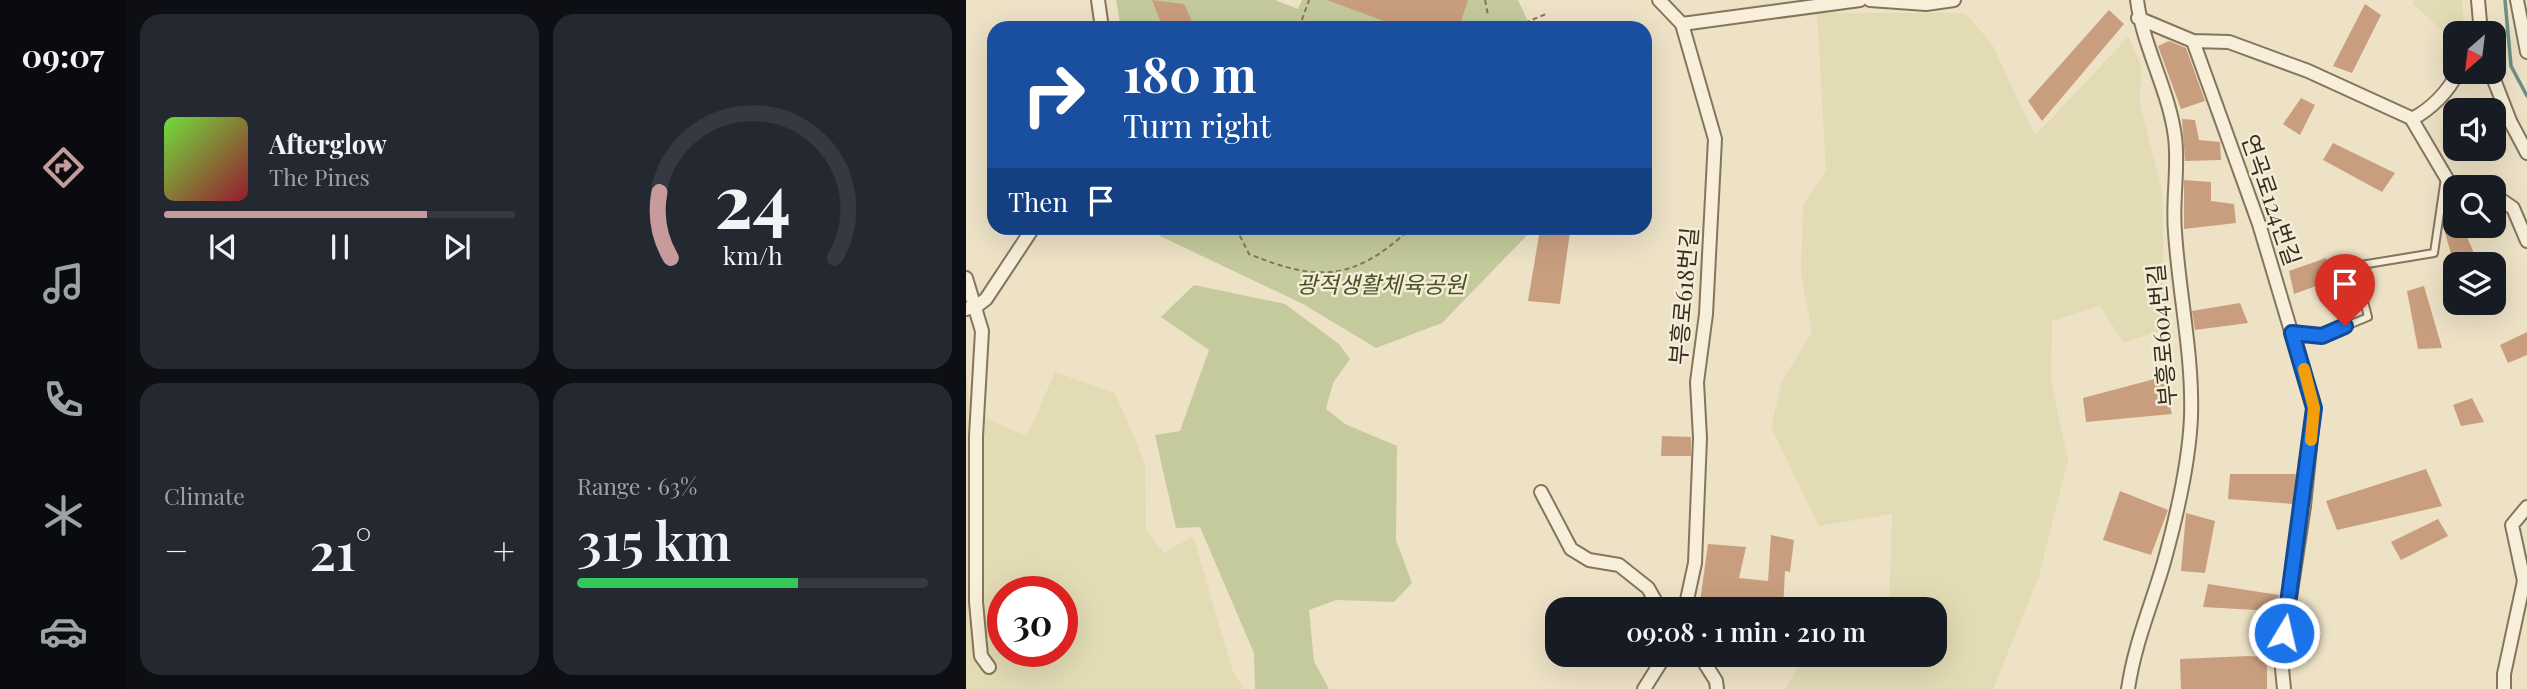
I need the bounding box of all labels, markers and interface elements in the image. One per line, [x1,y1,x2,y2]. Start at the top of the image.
north arrow [2443,21,2506,84]
map controls [2443,21,2506,315]
text: 09:07 [22,33,104,76]
text: 180 m [1123,40,1257,105]
icon: right [1008,49,1099,140]
button: sound [2443,98,2506,161]
text: Turn right [1123,103,1271,146]
text: Afterglow [269,126,387,161]
street label: 연곡로124번길 [2236,130,2309,269]
icon: directions [39,143,88,192]
text: 24 [714,149,791,246]
text: The Pines [269,161,370,192]
button: search [2443,175,2506,238]
icon: arrive [1082,182,1120,220]
text: Then [1008,184,1068,219]
street label: 부흥로618번길 [1661,226,1704,366]
icon: previous [204,228,242,266]
icon: pause [321,228,359,266]
icon: next [438,228,476,266]
text: km/h [723,238,783,271]
button: layers [2443,252,2506,315]
pin [2315,254,2375,326]
icon: music [39,259,88,308]
street label: 부흥로604번길 [2139,263,2182,408]
icon: arrive [2326,265,2364,303]
park label: 광적생활체육공원 [1296,268,1467,299]
icon: phone [39,375,88,424]
text: Range · 63% [577,470,697,501]
text: Climate [164,480,245,511]
icon: climate [39,491,88,540]
text: 315 km [577,505,731,574]
text: 21° [309,515,372,584]
text: − [164,524,189,575]
text: + [493,524,515,575]
speed limit sign: 30 [987,576,1078,667]
position arrow [2247,596,2321,670]
icon: car [39,607,88,656]
text: 09:08 · 1 min · 210 m [1626,614,1866,649]

